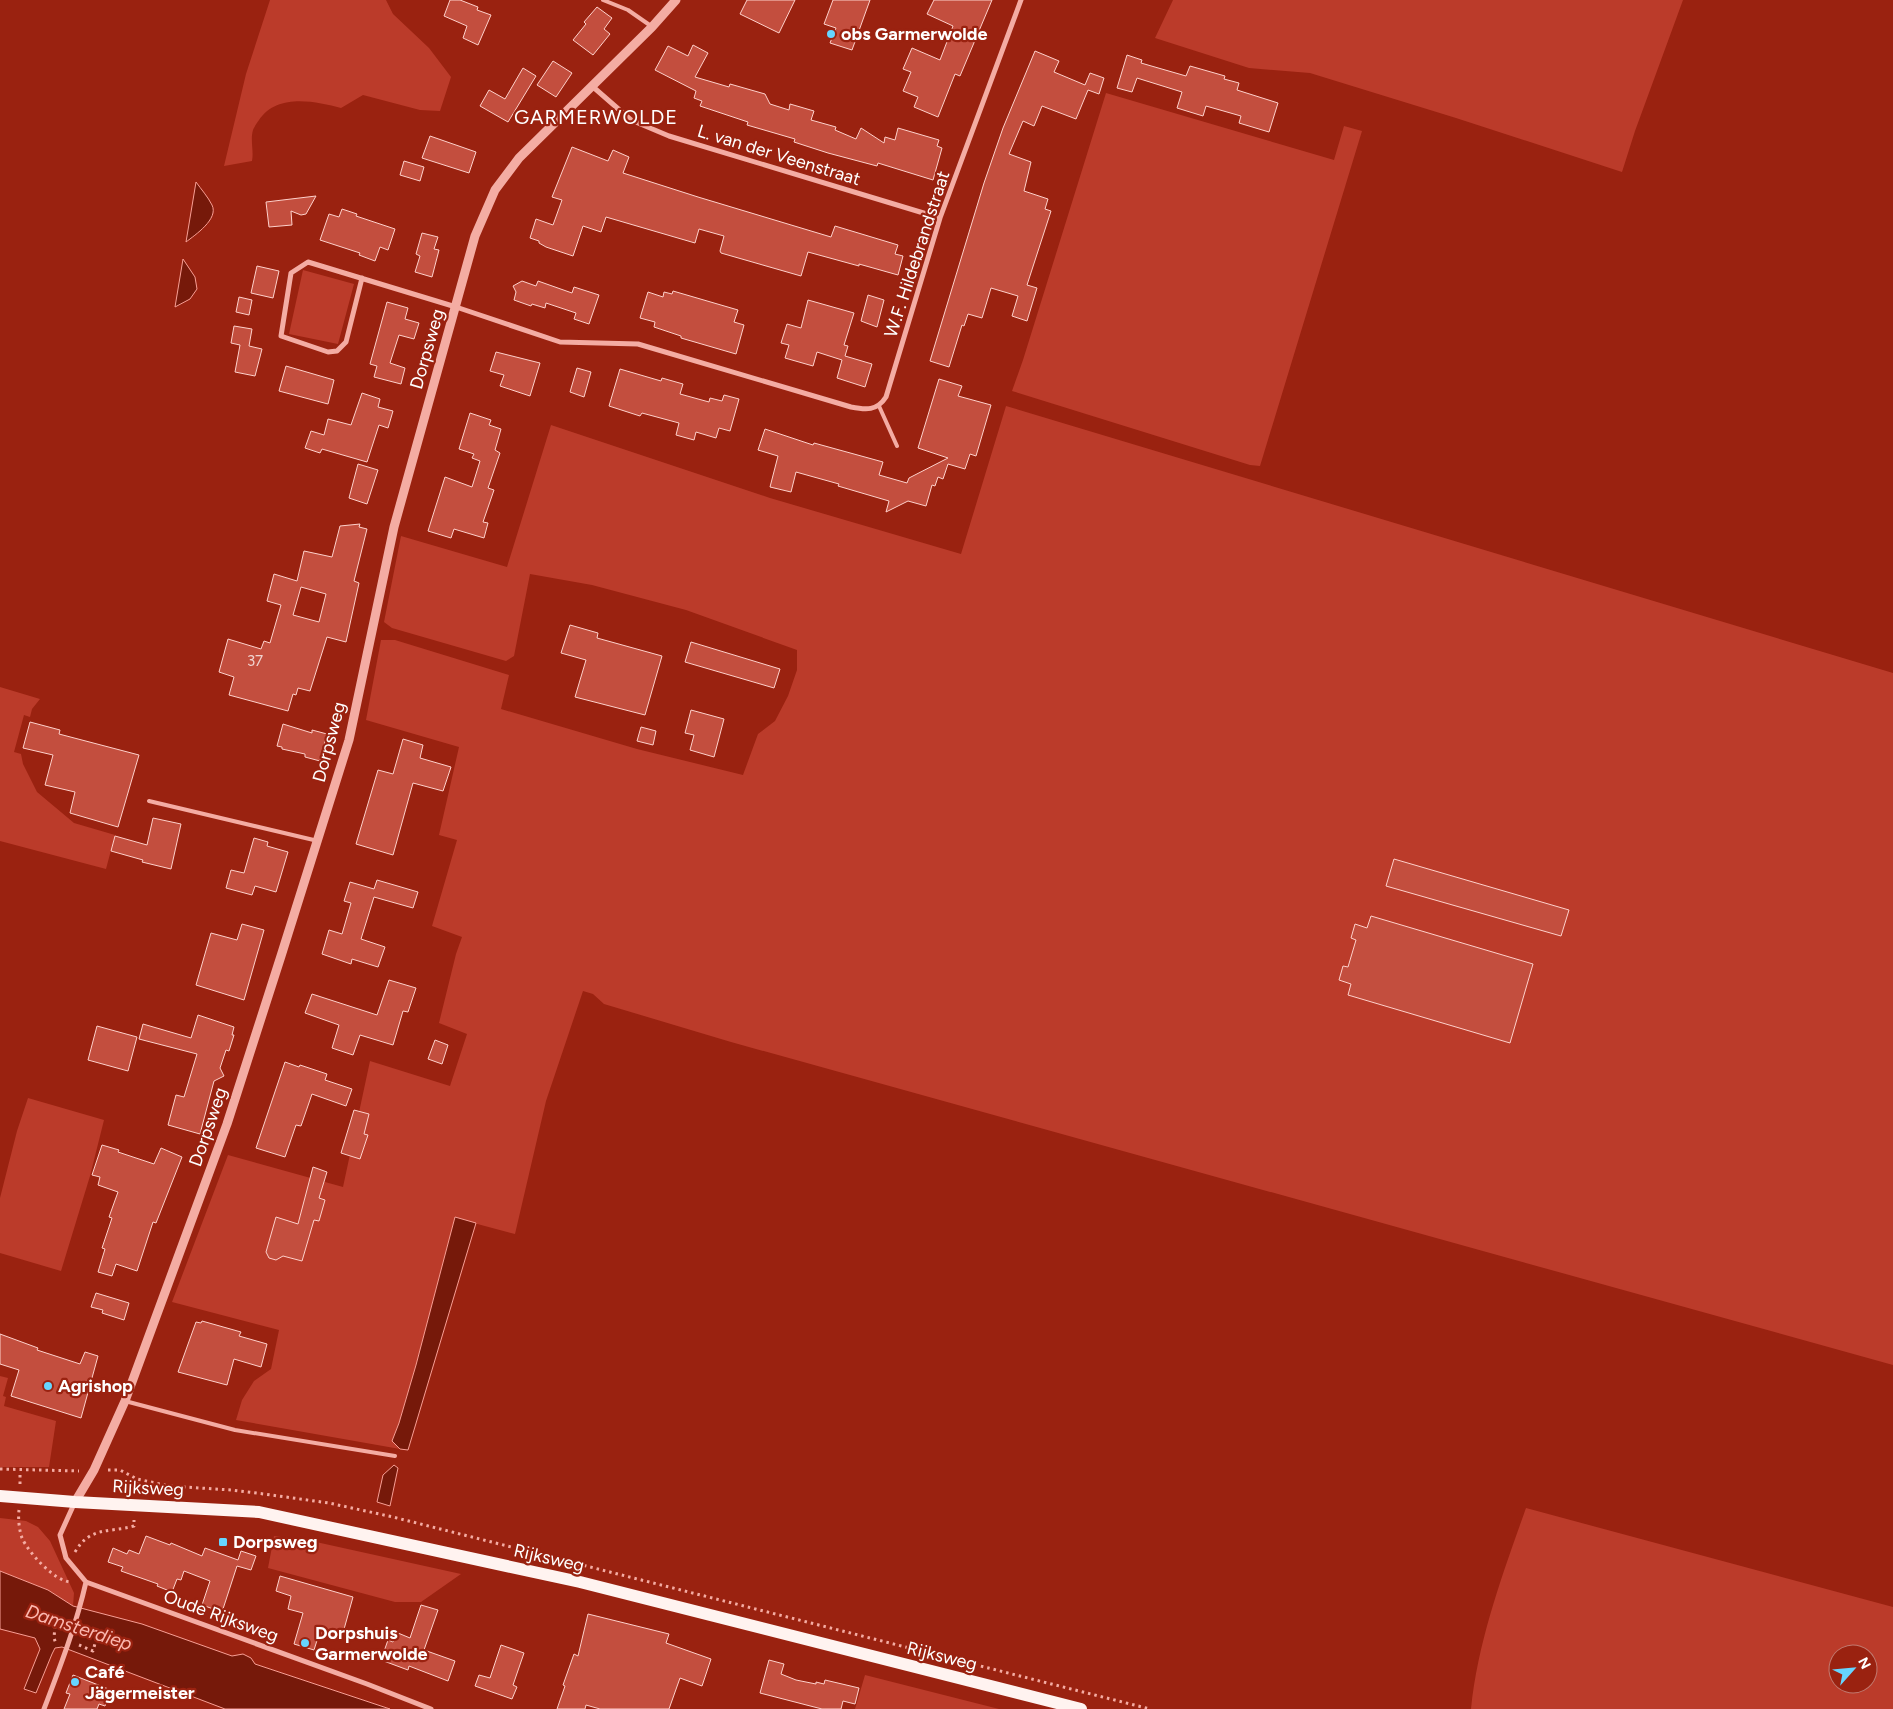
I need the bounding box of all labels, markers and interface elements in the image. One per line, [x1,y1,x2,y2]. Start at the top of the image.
place label: obs Garmerwolde [841,23,987,45]
marker: obs Garmerwolde [825,28,837,40]
district label: GARMERWOLDE [514,105,678,129]
street label: L. van der Veenstraat [695,120,863,190]
street label: W.F. Hildebrandstraat [880,168,954,340]
street label: Dorpsweg [405,306,449,392]
house number: 37 [247,652,263,670]
street label: Dorpsweg [308,699,350,785]
street label: Dorpsweg [184,1085,232,1169]
place label: Agrishop [58,1375,133,1397]
marker: Agrishop [42,1380,54,1392]
street label: Rijksweg [112,1475,184,1501]
place label: Dorpsweg [233,1531,318,1553]
marker: Dorpsweg [217,1536,229,1548]
street label: Rijksweg [512,1539,586,1577]
street label: Oude Rijksweg [161,1585,281,1647]
water label: Damsterdiep [23,1599,135,1656]
place label: Dorpshuis Garmerwolde [315,1622,428,1665]
marker: Dorpshuis Garmerwolde [299,1637,311,1649]
street label: Rijksweg [905,1637,979,1675]
north arrow [1828,1644,1878,1694]
text: N [1854,1655,1874,1672]
place label: Café Jägermeister [85,1661,195,1704]
marker: Café Jägermeister [69,1676,81,1688]

